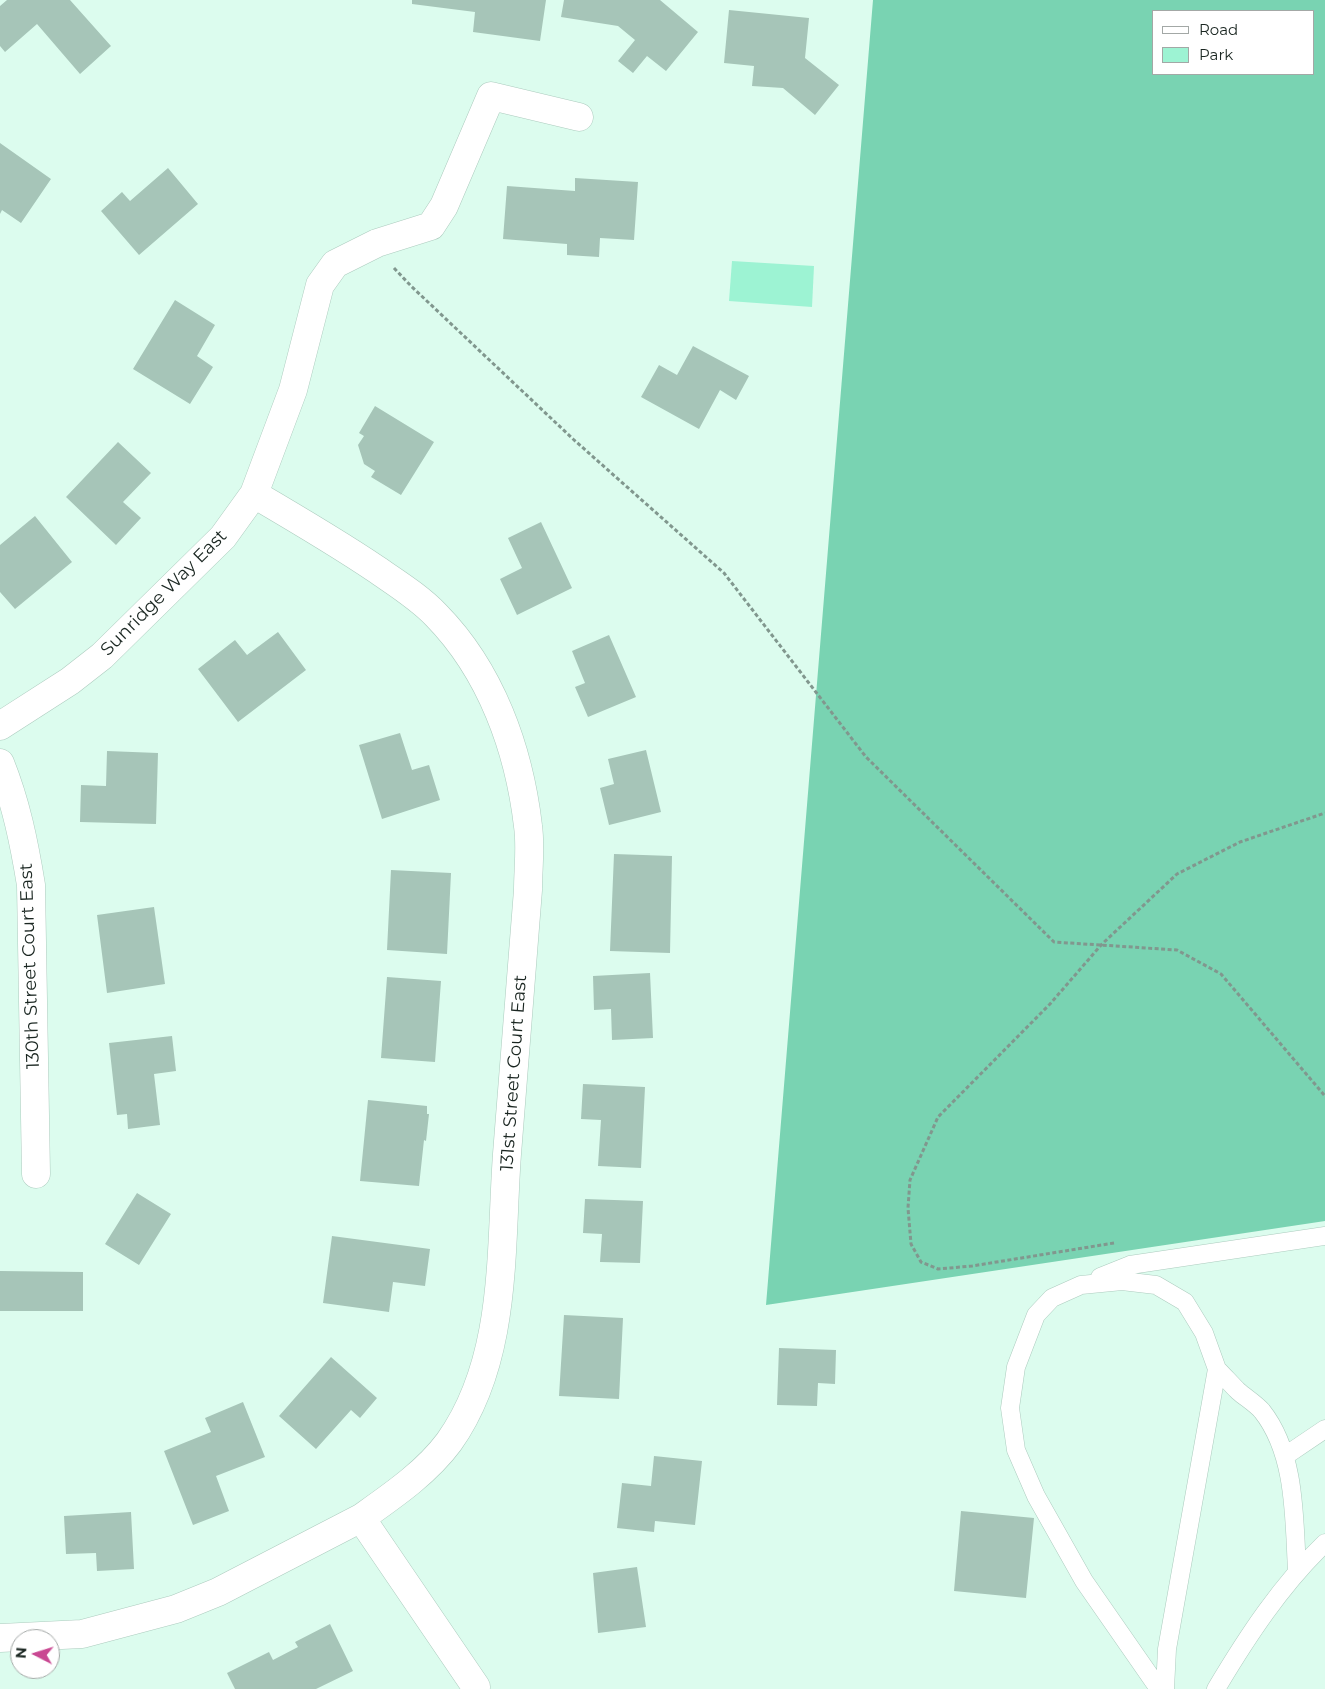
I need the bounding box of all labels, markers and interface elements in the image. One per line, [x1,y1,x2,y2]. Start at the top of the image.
legend [1152,10,1315,75]
text: Road [1199,20,1238,39]
text: Park [1199,45,1233,64]
street label: Sunridge Way East [96,525,232,661]
street label: 130th Street Court East [16,863,44,1069]
street label: 131st Street Court East [496,974,532,1172]
north arrow [10,1629,60,1679]
text: N [12,1646,31,1659]

